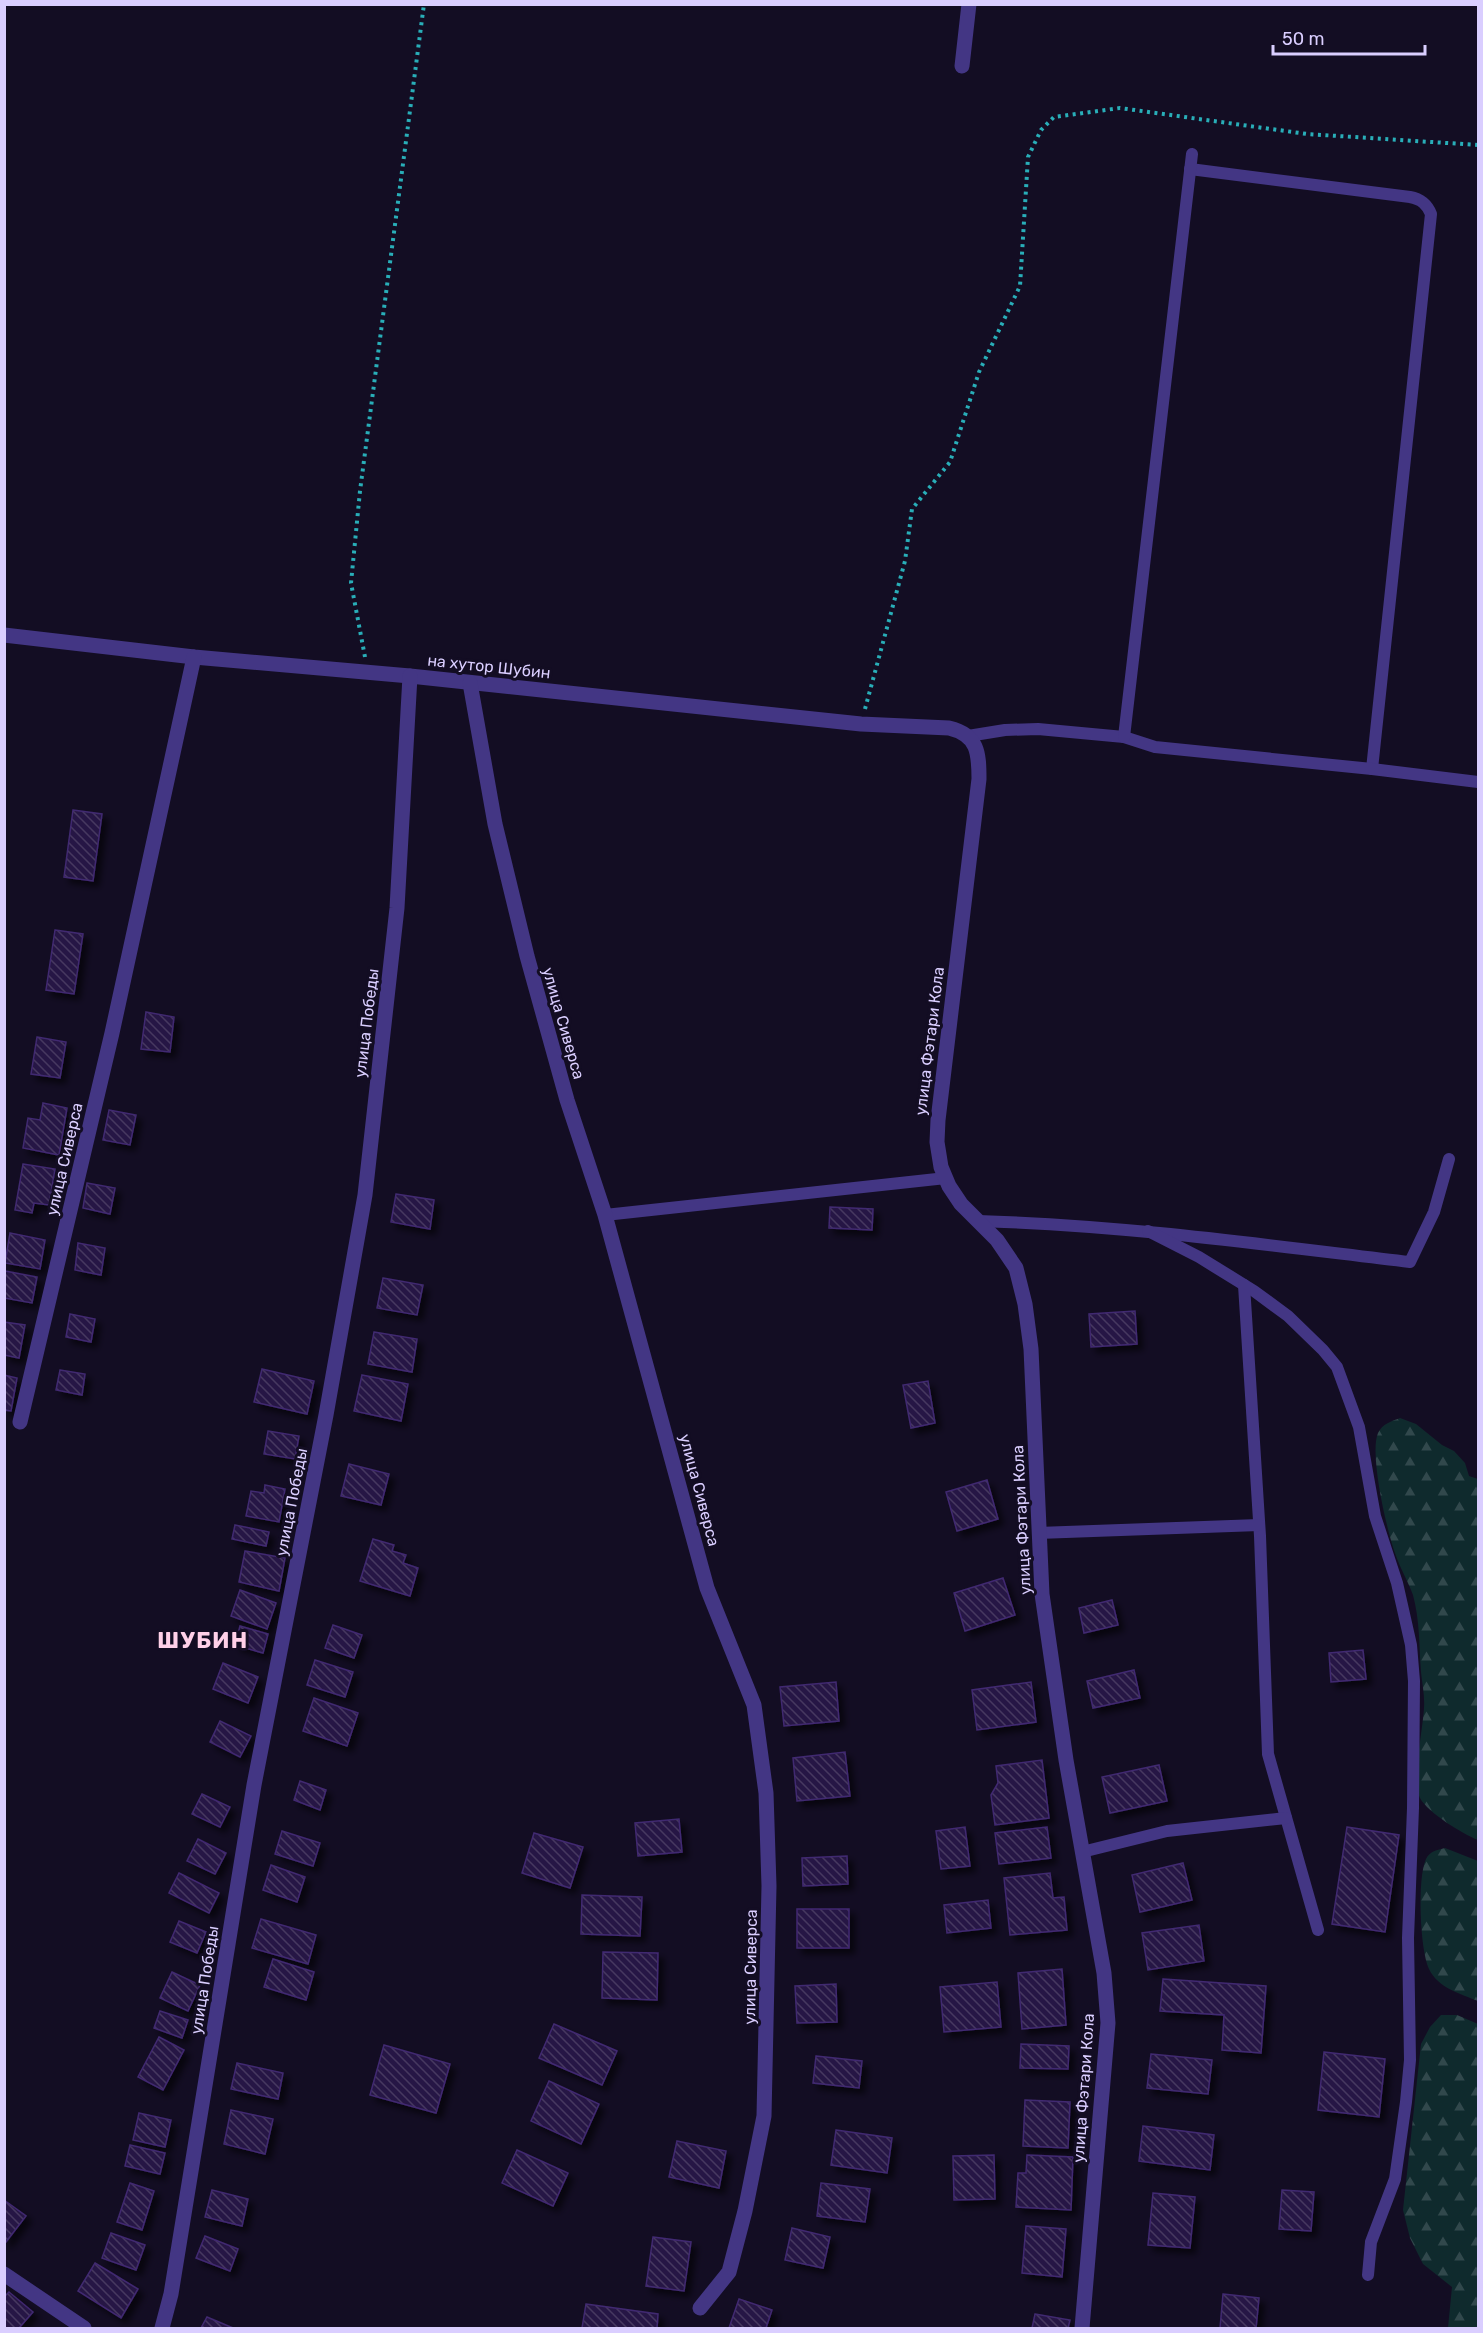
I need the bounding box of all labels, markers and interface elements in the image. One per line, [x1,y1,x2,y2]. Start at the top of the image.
scale bar [1273,18,1424,56]
text: 50 m [1282,28,1325,50]
street label: на хутор Шубин [426,651,551,682]
street label: улица Сиверса [538,965,589,1081]
street label: улица Фэтари Кола [911,966,948,1116]
street label: улица Победы [350,967,383,1079]
street label: улица Сиверса [42,1101,87,1218]
street label: улица Сиверса [675,1432,724,1548]
street label: улица Фэтари Кола [1008,1445,1035,1595]
street label: улица Победы [272,1446,311,1558]
district label: ШУБИН [157,1627,249,1654]
street label: улица Сиверса [740,1909,761,2025]
street label: улица Победы [187,1924,222,2036]
street label: улица Фэтари Кола [1069,2013,1098,2163]

